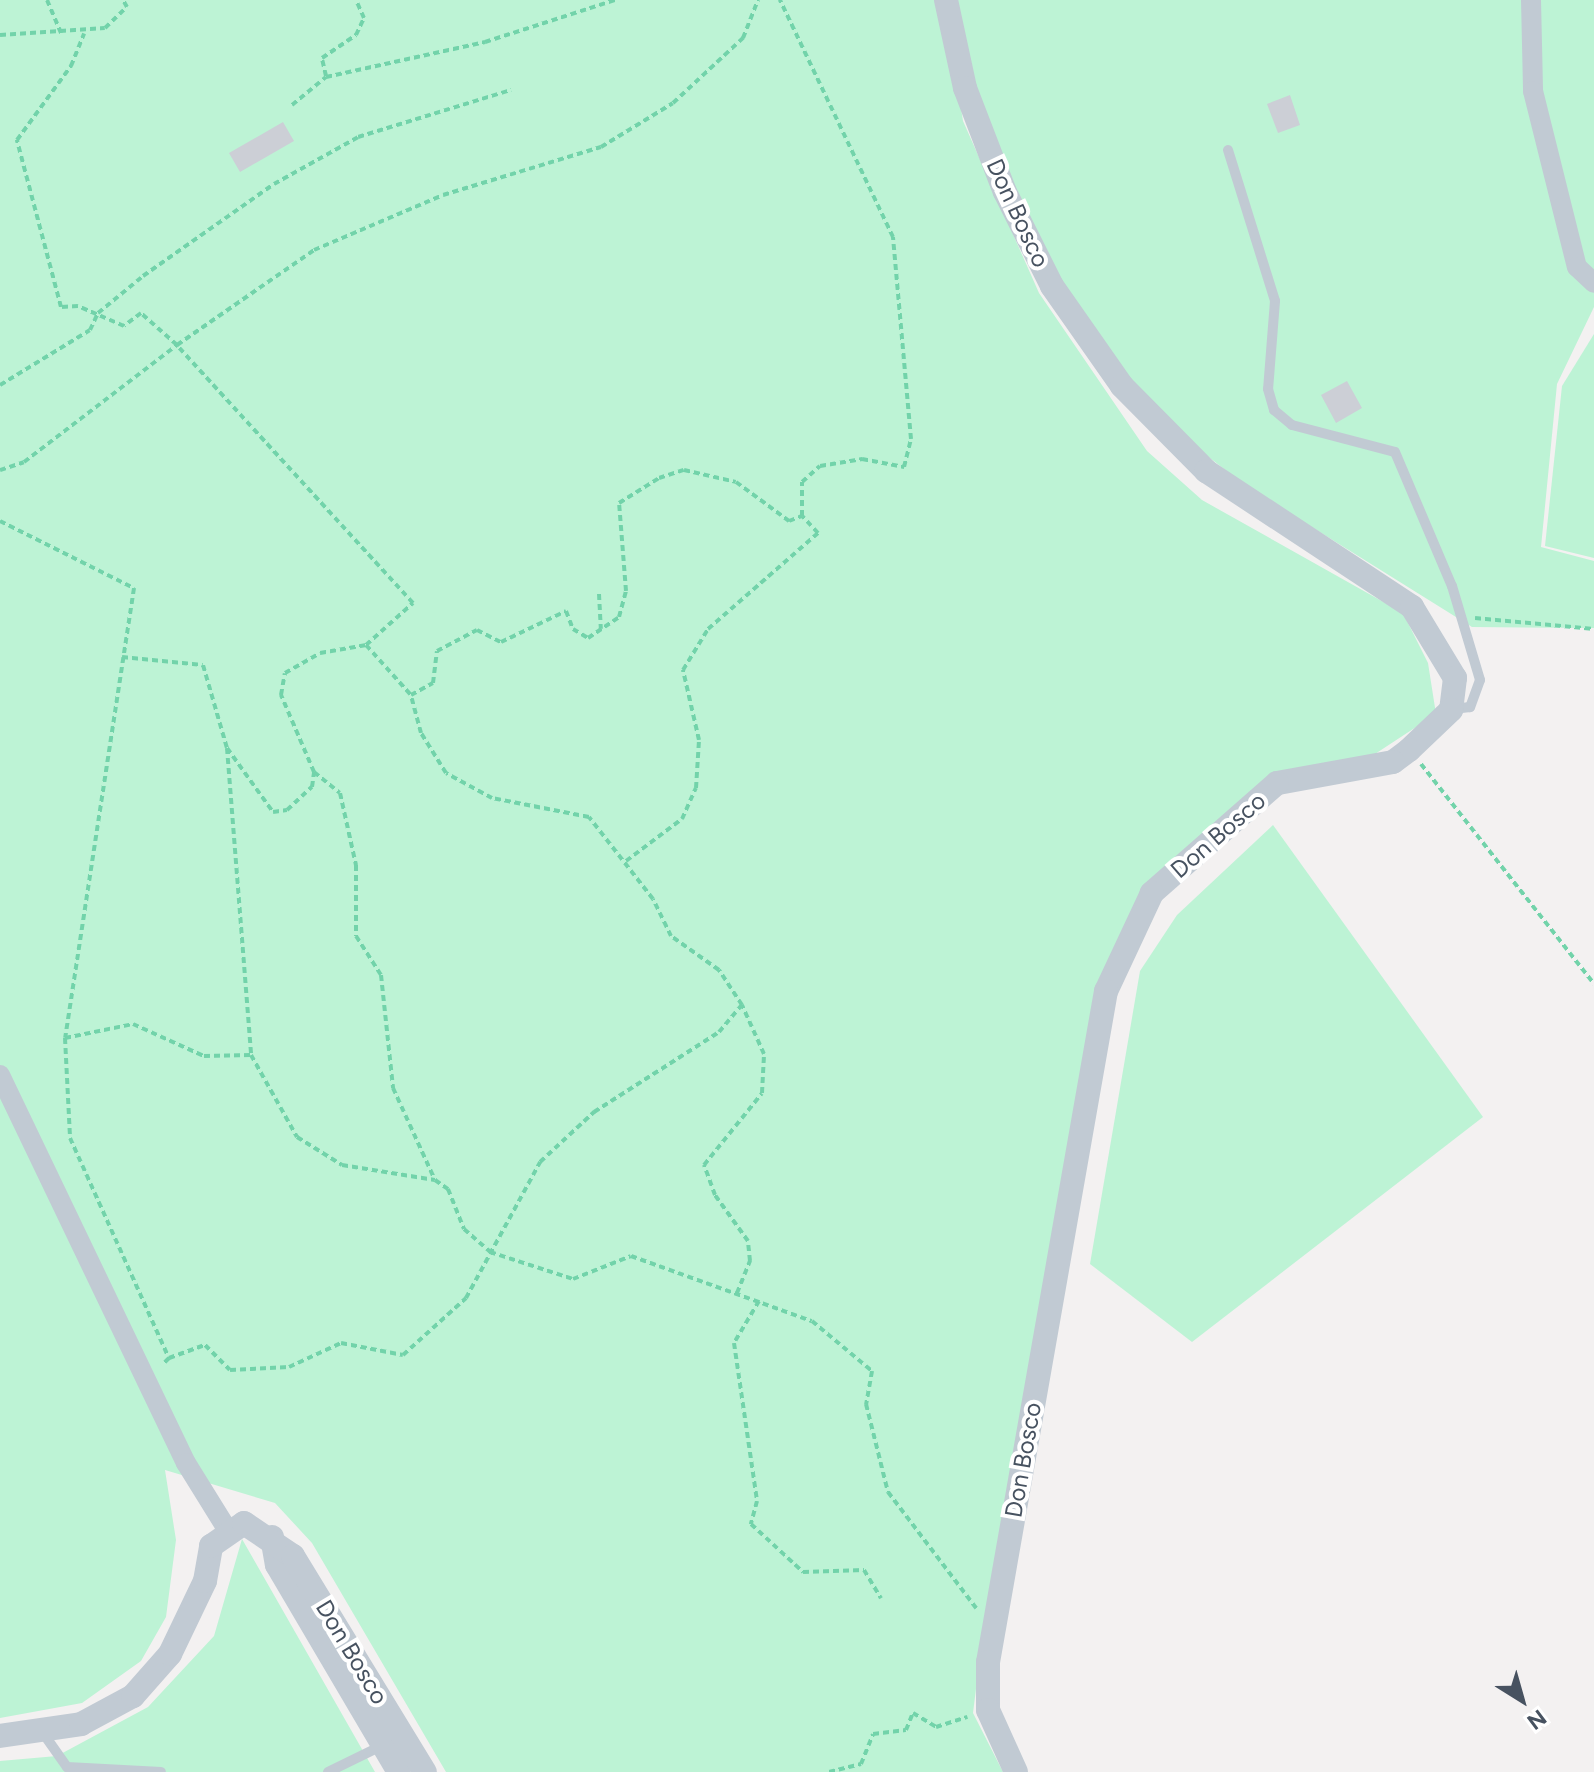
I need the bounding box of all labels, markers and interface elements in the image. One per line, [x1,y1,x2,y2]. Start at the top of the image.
street label: Don Bosco [980,154,1056,272]
street label: Don Bosco [1165,786,1271,884]
street label: Don Bosco [999,1400,1047,1520]
street label: Don Bosco [310,1595,394,1709]
north arrow [1482,1660,1562,1740]
text: N [1522,1704,1552,1735]

